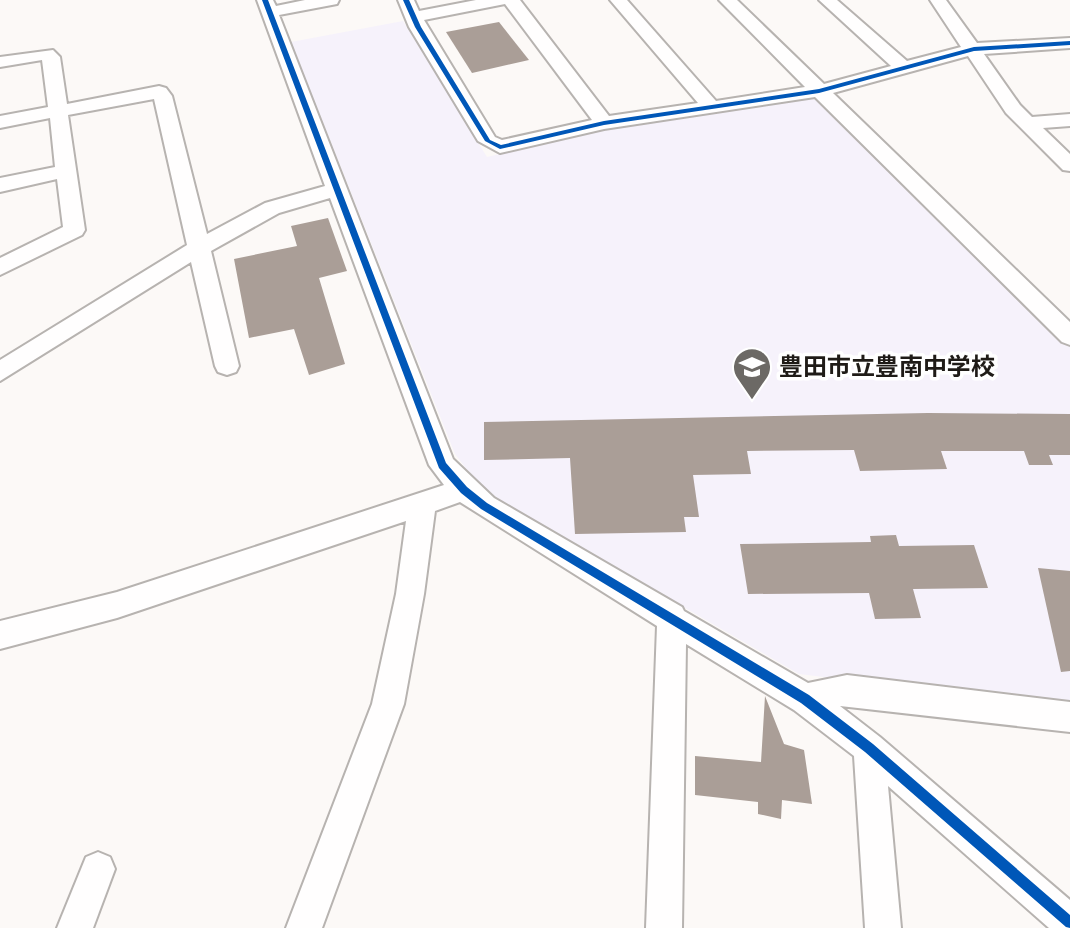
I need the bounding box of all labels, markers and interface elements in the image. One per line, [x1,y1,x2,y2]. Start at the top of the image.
school or university icon: 豊田市立豊南中学校 [731,346,773,401]
place label: 豊田市立豊南中学校 [779,349,995,382]

